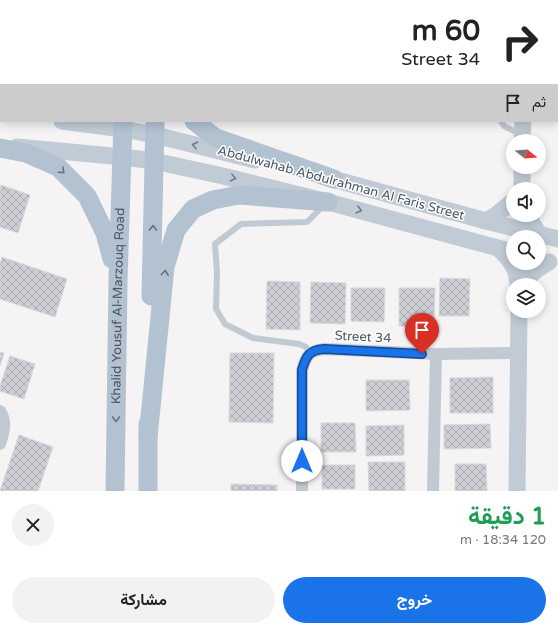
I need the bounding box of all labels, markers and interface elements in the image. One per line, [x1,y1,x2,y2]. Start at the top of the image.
text: 60 m [412,14,480,48]
icon: right [494,16,546,68]
text: Street 34 [401,48,480,70]
icon: arrive [502,92,524,114]
text: ثم [532,93,546,111]
north arrow [506,134,546,174]
map controls [506,134,546,318]
one-way arrow [192,141,198,149]
street label: Abdulwahab Abdulrahman Al Faris Street [216,142,466,224]
one-way arrow [57,167,65,174]
one-way arrow [230,174,237,182]
button: sound [506,182,546,222]
one-way arrow [356,205,363,214]
street label: Khalid Yousuf Al-Marzouq Road [108,208,128,404]
one-way arrow [149,225,157,231]
button: search [506,230,546,270]
one-way arrow [160,270,169,276]
button: layers [506,278,546,318]
pin [405,313,439,354]
icon: arrive [411,319,433,341]
street label: Street 34 [334,328,392,346]
one-way arrow [112,416,120,422]
position arrow [281,440,323,482]
text: 1 دقيقة [468,502,546,531]
button: close [12,504,54,546]
text: 120 m · 18:34 [460,532,546,548]
button: مشاركة [12,577,275,623]
button: خروج [283,577,546,623]

